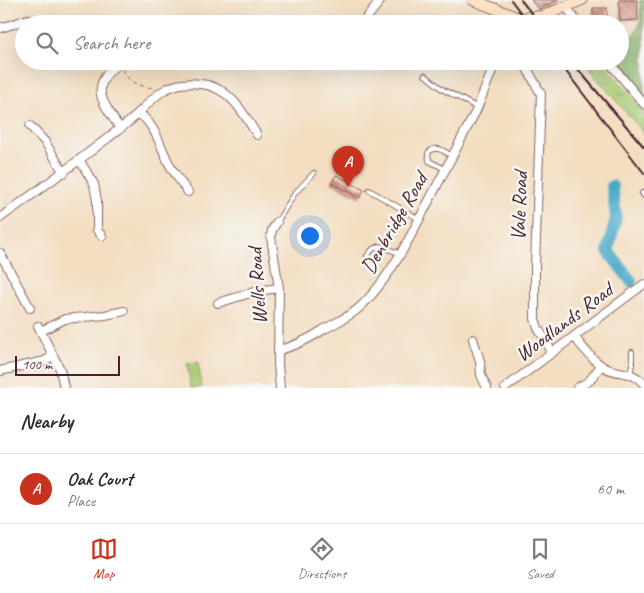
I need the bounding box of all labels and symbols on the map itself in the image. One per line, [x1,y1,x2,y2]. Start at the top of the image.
pin: A [332,146,364,187]
street label: Denbridge Road [355,166,435,278]
street label: Vale Road [505,167,533,241]
your location [297,223,323,249]
street label: Wells Road [241,243,273,325]
street label: Woodlands Road [510,275,620,367]
scale bar [15,353,120,376]

